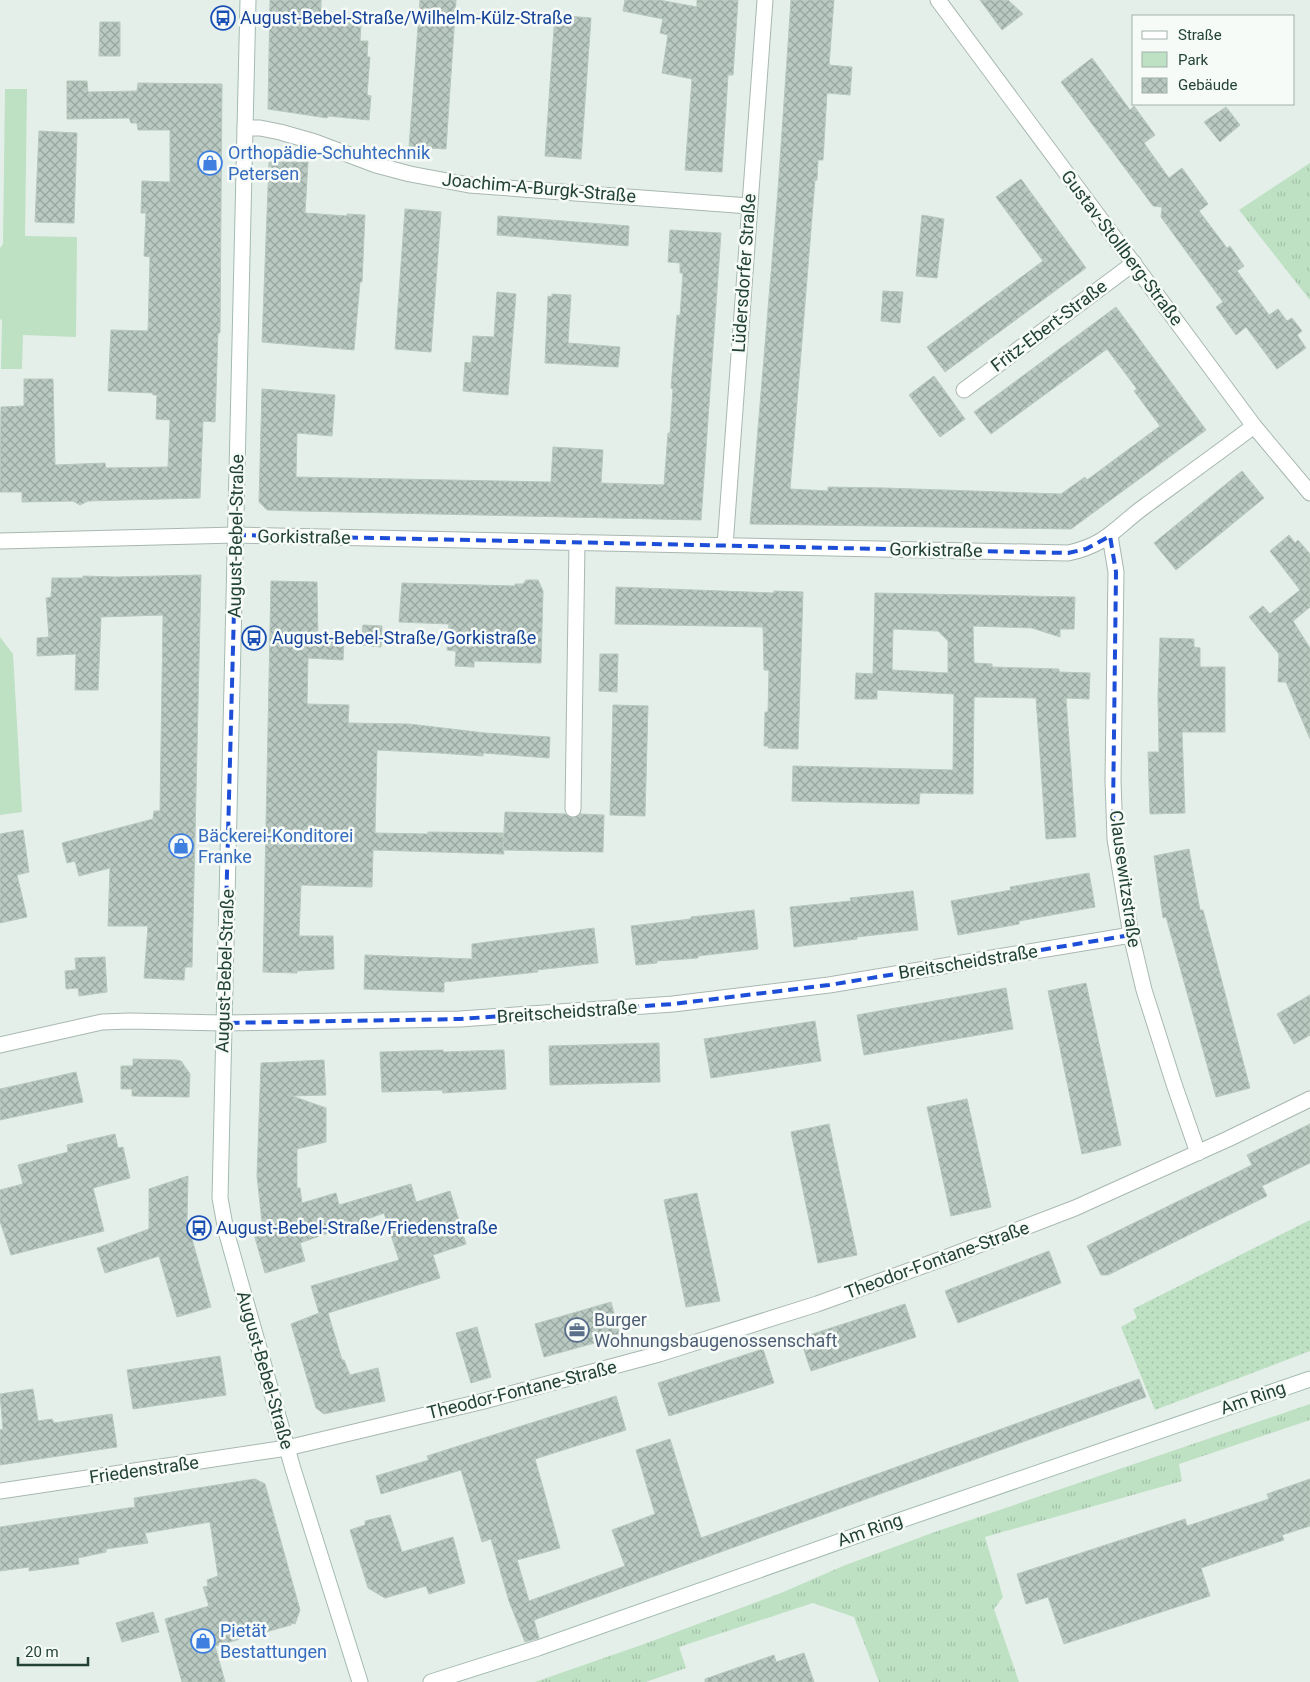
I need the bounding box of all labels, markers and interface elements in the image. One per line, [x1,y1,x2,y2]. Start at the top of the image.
bus stop icon: August-Bebel-Straße/Wilhelm-Külz-Straße [210,5,236,31]
place label: August-Bebel-Straße/Wilhelm-Külz-Straße [240,7,572,28]
legend [1132,15,1295,105]
text: Straße [1178,26,1222,44]
text: Park [1178,51,1209,69]
text: Gebäude [1178,76,1237,94]
place label: Orthopädie-Schuhtechnik Petersen [228,142,431,184]
shop icon: Orthopädie-Schuhtechnik Petersen [197,150,223,176]
street label: Gustav-Stollberg-Straße [1057,166,1188,330]
street label: Joachim-A-Burgk-Straße [441,169,637,206]
street label: Lüdersdorfer Straße [727,193,760,353]
street label: Fritz-Ebert-Straße [987,275,1111,376]
street label: August-Bebel-Straße [224,454,247,618]
street label: Gorkistraße [257,525,351,548]
street label: Gorkistraße [889,538,983,561]
bus stop icon: August-Bebel-Straße/Gorkistraße [241,625,267,651]
place label: August-Bebel-Straße/Gorkistraße [272,627,536,648]
street label: Clausewitzstraße [1105,809,1146,949]
place label: Bäckerei-Konditorei Franke [198,825,353,867]
shop icon: Bäckerei-Konditorei Franke [168,833,194,859]
street label: August-Bebel-Straße [211,889,238,1053]
street label: Breitscheidstraße [897,940,1039,983]
street label: Breitscheidstraße [496,996,638,1027]
bus stop icon: August-Bebel-Straße/Friedenstraße [186,1215,212,1241]
street label: Theodor-Fontane-Straße [842,1216,1032,1303]
place label: August-Bebel-Straße/Friedenstraße [216,1217,498,1238]
street label: August-Bebel-Straße [233,1288,298,1452]
place label: Burger Wohnungsbaugenossenschaft [594,1309,837,1351]
office icon: Burger Wohnungsbaugenossenschaft [564,1317,590,1343]
street label: Theodor-Fontane-Straße [425,1356,619,1423]
street label: Am Ring [1218,1377,1288,1418]
street label: Friedenstraße [88,1451,200,1488]
street label: Am Ring [835,1509,905,1550]
place label: Pietät Bestattungen [220,1620,327,1662]
shop icon: Pietät Bestattungen [190,1628,216,1654]
scale bar [18,1634,88,1666]
text: 20 m [25,1643,59,1661]

